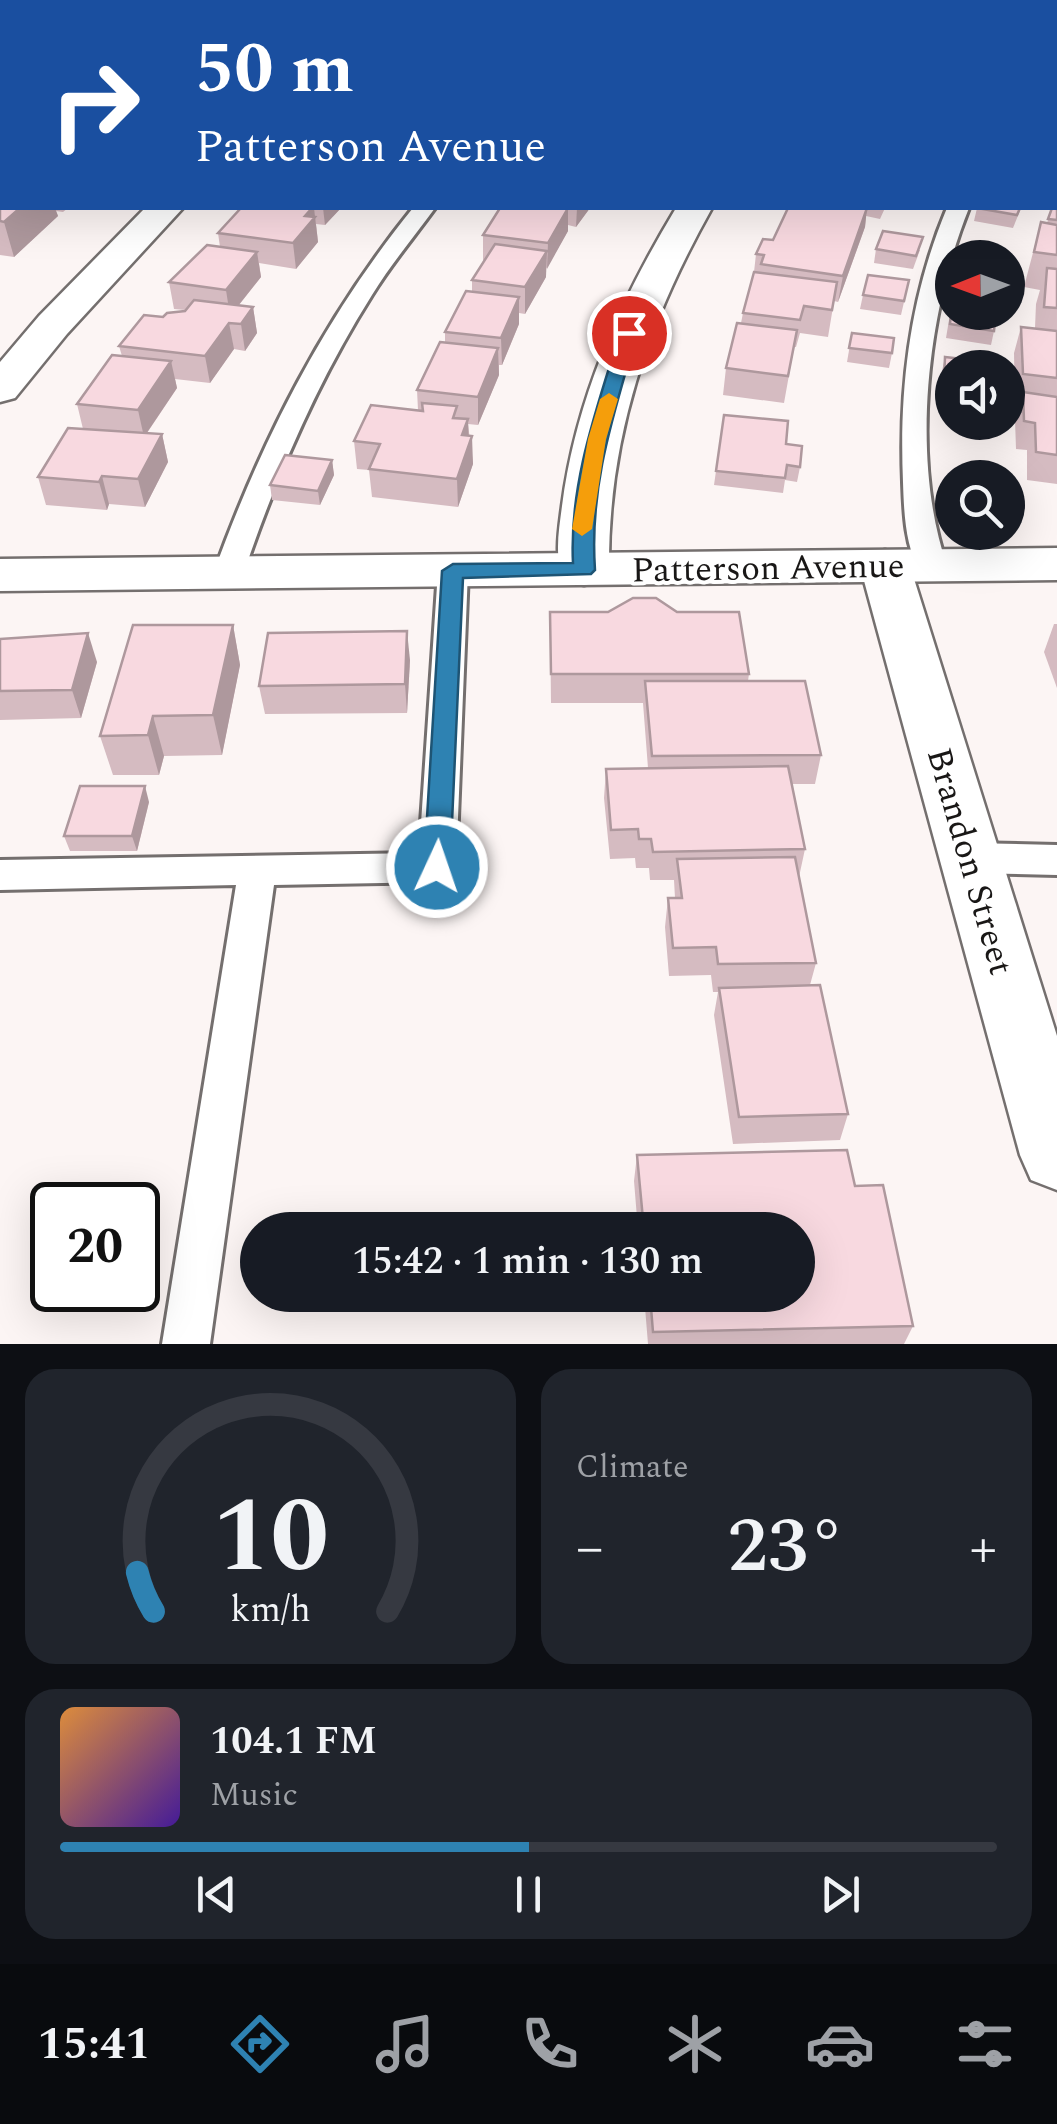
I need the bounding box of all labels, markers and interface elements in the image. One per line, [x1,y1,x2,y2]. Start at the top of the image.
text: 50 m [195,17,354,123]
icon: right [30,40,160,170]
text: Patterson Avenue [195,113,546,182]
north arrow [935,240,1025,330]
map controls [935,240,1025,550]
pin [587,291,672,376]
icon: arrive [602,306,657,361]
button: sound [935,350,1025,440]
button: search [935,460,1025,550]
street label: Patterson Avenue [631,540,905,597]
street label: Brandon Street [912,742,1027,981]
position arrow [385,815,489,919]
speed limit sign: 20 [30,1182,160,1312]
text: 15:42 · 1 min · 130 m [352,1233,703,1291]
text: Climate [576,1443,688,1492]
text: 10 [212,1459,329,1617]
text: 23° [728,1491,845,1605]
text: − [576,1507,604,1590]
text: + [969,1507,997,1590]
text: km/h [230,1583,311,1638]
text: 104.1 FM [210,1713,377,1771]
text: Music [210,1771,298,1820]
icon: previous [189,1867,244,1922]
icon: pause [501,1867,556,1922]
icon: next [813,1867,868,1922]
icon: directions [225,2009,295,2079]
icon: music [370,2009,440,2079]
icon: phone [515,2009,585,2079]
icon: climate [660,2009,730,2079]
icon: car [805,2009,875,2079]
icon: filters [950,2009,1020,2079]
text: 15:41 [37,2010,150,2079]

